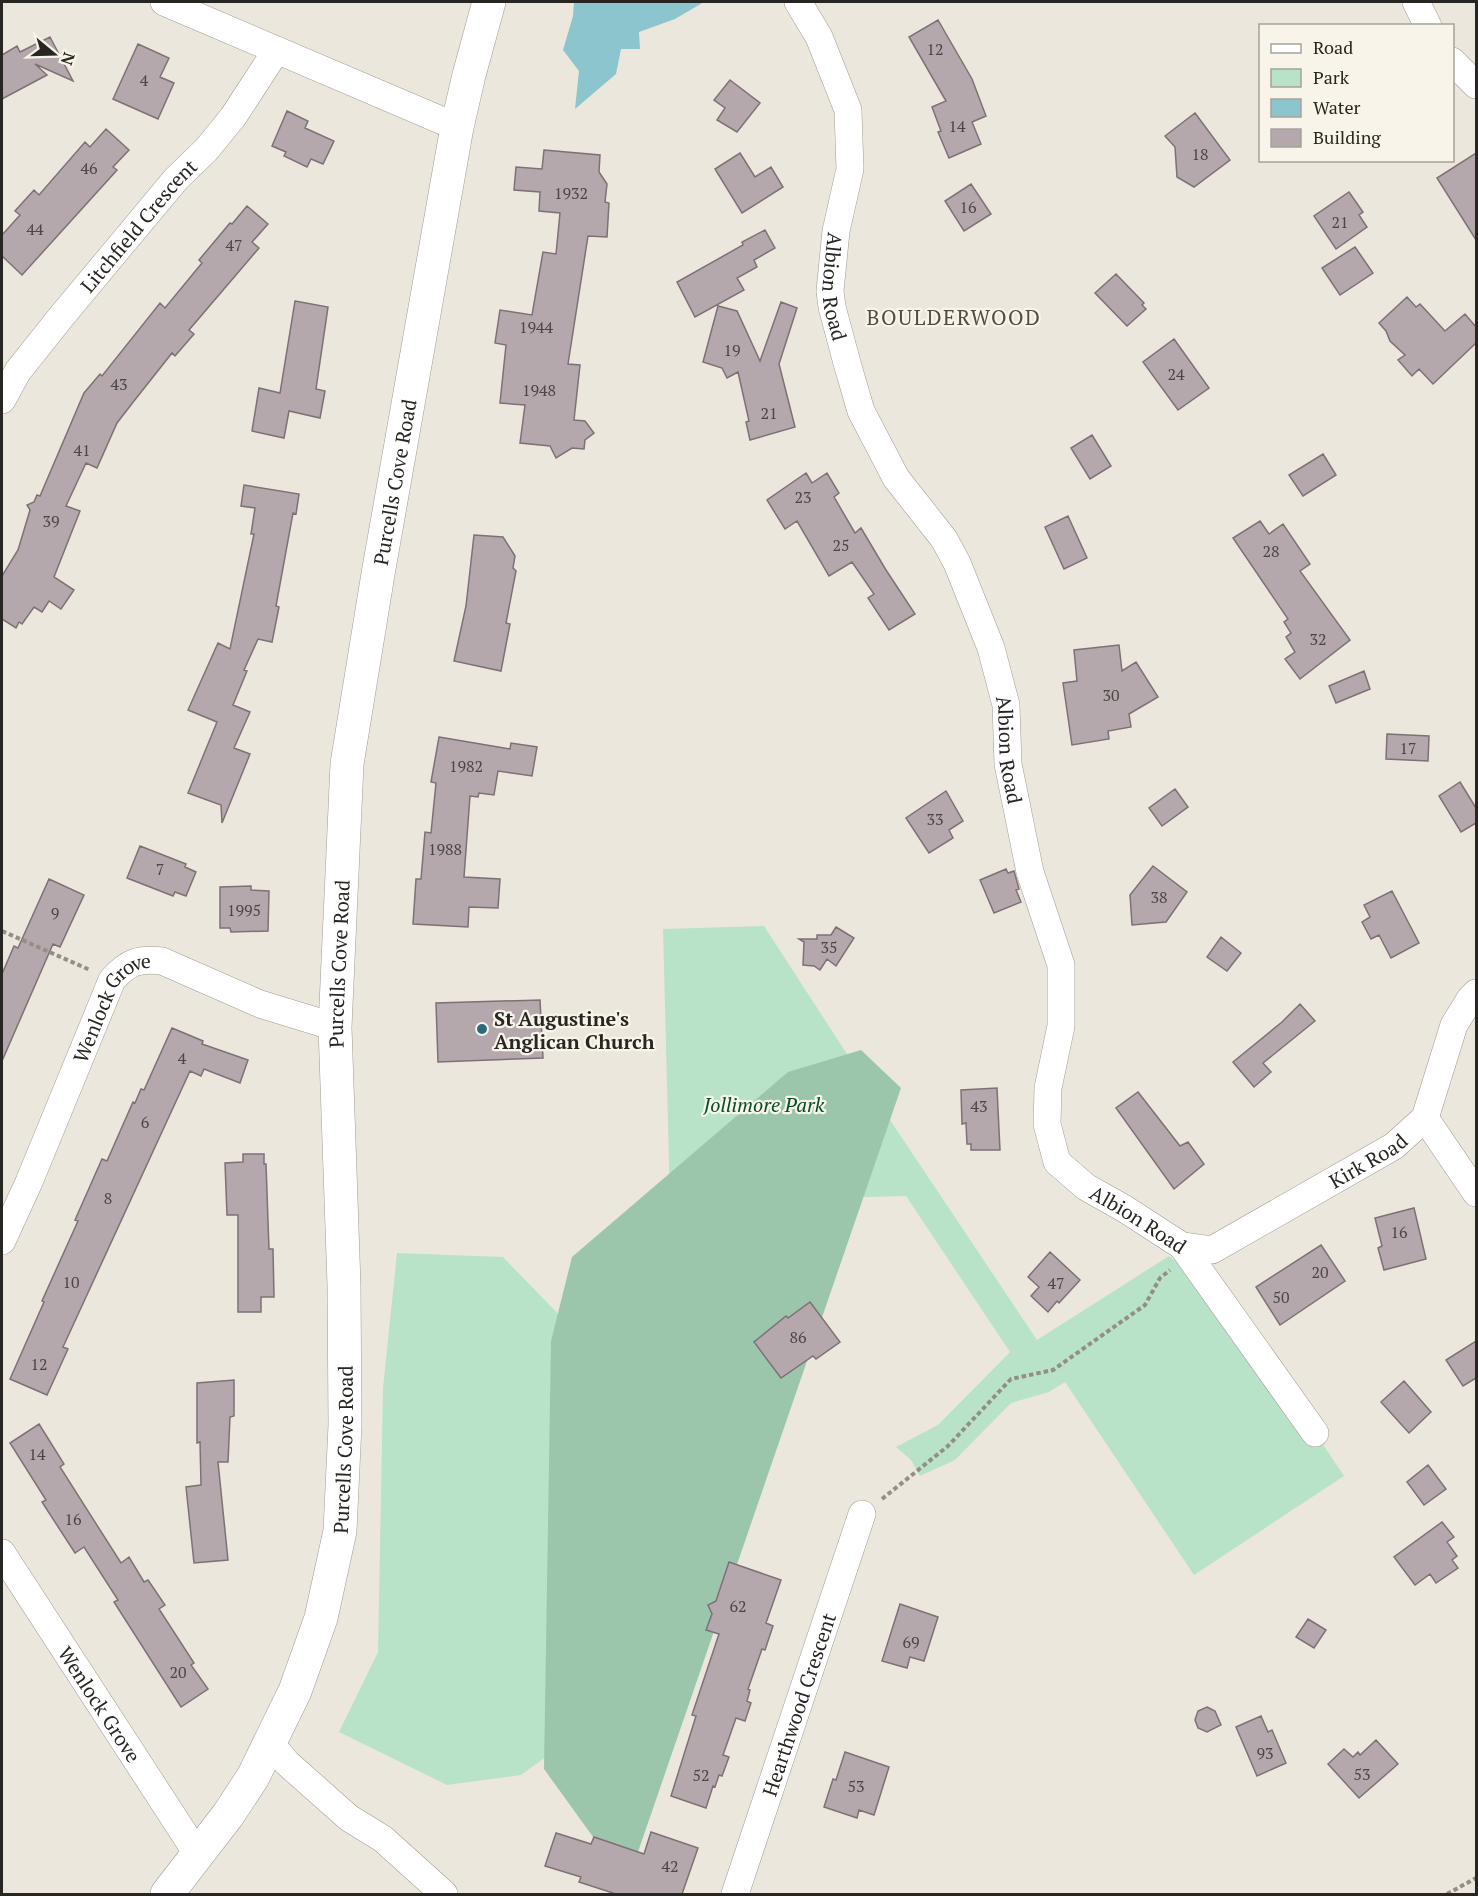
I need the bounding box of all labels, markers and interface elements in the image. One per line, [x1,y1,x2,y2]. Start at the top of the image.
north arrow [24,24,84,84]
legend [1259,24,1454,162]
text: Road [1313,35,1353,59]
house number: 12 [926,38,944,60]
text: N [56,50,81,68]
text: Park [1313,65,1350,89]
house number: 4 [140,69,149,91]
text: Water [1313,95,1360,119]
house number: 14 [948,115,966,137]
text: Building [1313,125,1381,149]
house number: 18 [1191,143,1209,165]
street label: Litchfield Crescent [74,152,203,298]
house number: 46 [80,157,98,179]
house number: 1932 [554,182,588,204]
house number: 16 [959,196,977,218]
house number: 21 [1331,211,1349,233]
house number: 44 [26,218,44,240]
street label: Albion Road [816,231,854,344]
house number: 47 [225,234,243,256]
district label: BOULDERWOOD [867,303,1041,331]
house number: 1944 [519,316,554,338]
house number: 19 [723,339,741,361]
house number: 24 [1167,363,1185,385]
house number: 43 [110,373,128,395]
house number: 1948 [522,379,556,401]
street label: Purcells Cove Road [366,397,422,567]
house number: 21 [760,402,778,424]
house number: 41 [73,439,91,461]
house number: 23 [794,486,812,508]
house number: 39 [42,510,60,532]
house number: 25 [832,534,850,556]
house number: 28 [1262,540,1280,562]
house number: 32 [1309,628,1327,650]
house number: 30 [1102,684,1120,706]
street label: Albion Road [990,692,1029,806]
house number: 17 [1399,737,1417,759]
house number: 1982 [449,755,483,777]
house number: 33 [926,808,944,830]
house number: 1988 [428,838,462,860]
house number: 7 [156,858,164,880]
street label: Purcells Cove Road [321,879,355,1048]
house number: 38 [1150,886,1168,908]
house number: 1995 [227,899,261,921]
house number: 9 [51,902,59,924]
house number: 35 [820,936,838,958]
street label: Wenlock Grove [66,946,152,1066]
place label: St Augustine's Anglican Church [494,1005,655,1055]
marker: St Augustine's Anglican Church [475,1022,489,1036]
house number: 4 [178,1047,187,1069]
park label: Jollimore Park [703,1091,825,1118]
house number: 43 [970,1095,988,1117]
house number: 6 [141,1111,150,1133]
street label: Kirk Road [1324,1127,1413,1194]
street label: Albion Road [1085,1179,1192,1259]
house number: 8 [104,1187,112,1209]
house number: 16 [1390,1221,1408,1243]
house number: 20 [1311,1261,1329,1283]
house number: 10 [62,1271,80,1293]
house number: 47 [1047,1272,1065,1294]
house number: 50 [1272,1286,1290,1308]
house number: 86 [789,1326,807,1348]
house number: 12 [30,1353,48,1375]
street label: Purcells Cove Road [326,1365,359,1534]
house number: 14 [28,1443,46,1465]
house number: 16 [64,1508,82,1530]
house number: 62 [729,1595,747,1617]
street label: Hearthwood Crescent [755,1609,842,1799]
house number: 69 [902,1631,920,1653]
street label: Wenlock Grove [52,1641,148,1767]
house number: 20 [169,1661,187,1683]
house number: 93 [1256,1742,1274,1764]
house number: 53 [1353,1763,1371,1785]
house number: 52 [692,1764,710,1786]
house number: 53 [847,1775,865,1797]
house number: 42 [661,1855,679,1877]

